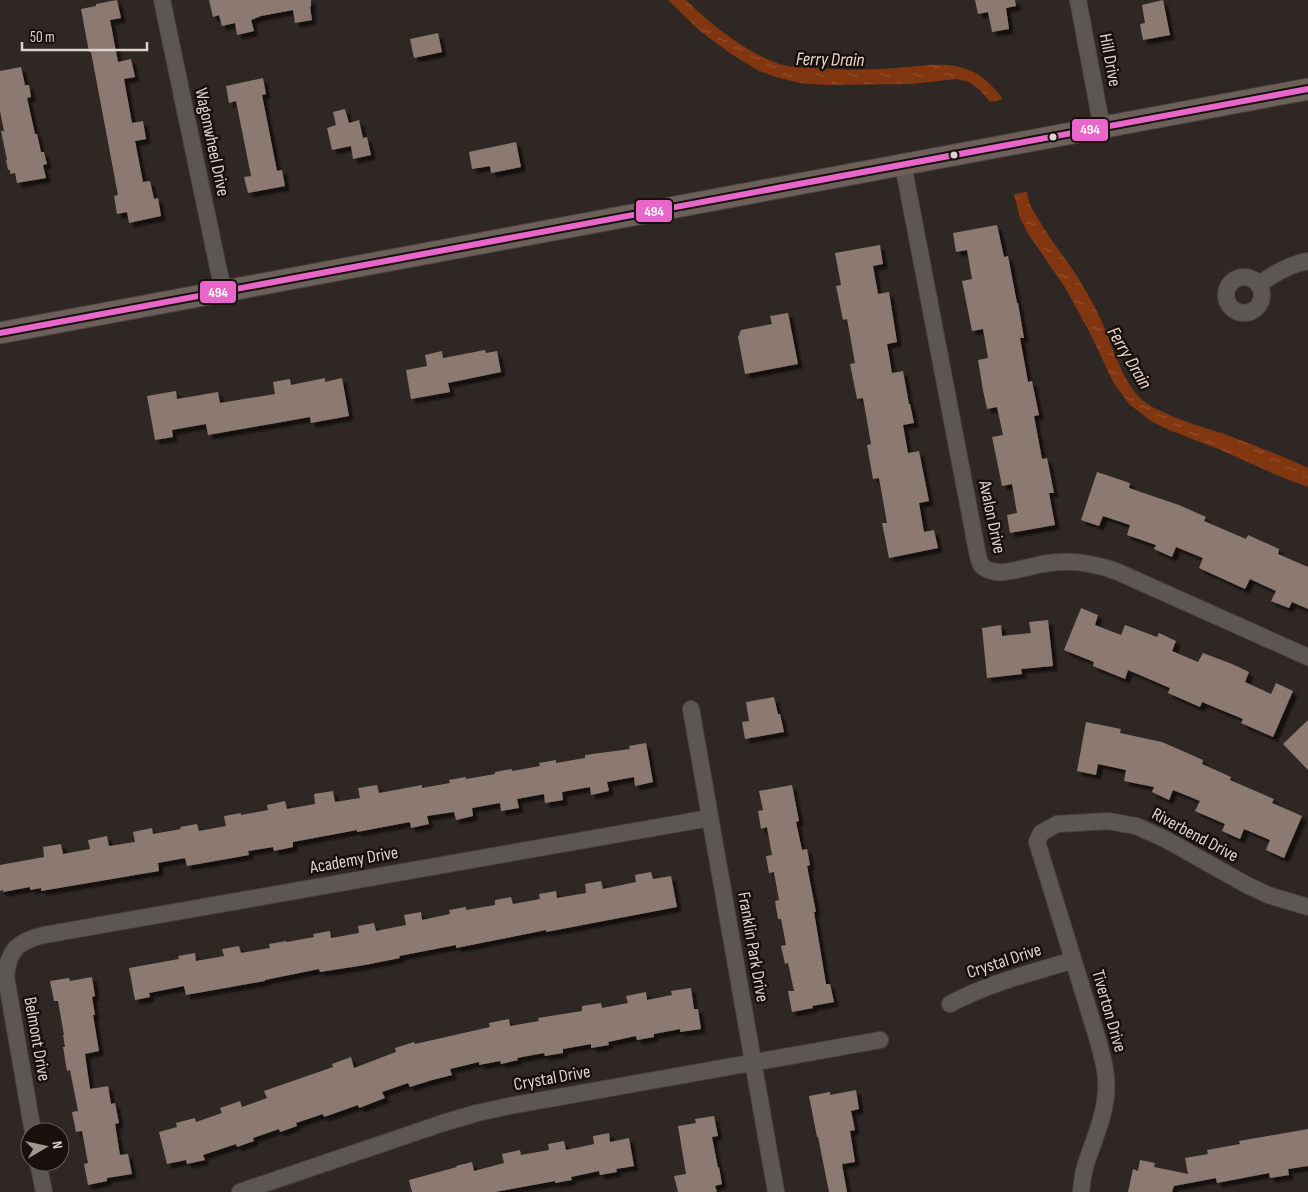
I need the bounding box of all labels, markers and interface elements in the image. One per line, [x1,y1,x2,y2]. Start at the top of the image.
scale bar [22,20,148,52]
text: 50 m [30,28,55,47]
street label: Hill Drive [1095,32,1125,88]
water label: Ferry Drain [796,48,864,72]
street label: Wagonwheel Drive [190,86,234,198]
line badge: 494 [1071,118,1109,142]
text: 494 [1080,121,1100,138]
unlabelled marker [1048,132,1058,142]
unlabelled marker [949,150,959,160]
line badge: 494 [635,199,673,223]
text: 494 [644,203,664,220]
line badge: 494 [199,280,237,304]
text: 494 [208,284,228,301]
water label: Ferry Drain [1101,323,1157,393]
street label: Avalon Drive [974,478,1010,555]
street label: Riverbend Drive [1148,803,1242,867]
street label: Academy Drive [307,842,400,878]
street label: Franklin Park Drive [733,890,773,1004]
street label: Crystal Drive [964,939,1044,983]
street label: Tiverton Drive [1087,967,1131,1055]
street label: Belmont Drive [19,995,55,1083]
street label: Crystal Drive [512,1061,592,1095]
north arrow [20,1122,70,1172]
text: N [48,1140,66,1150]

